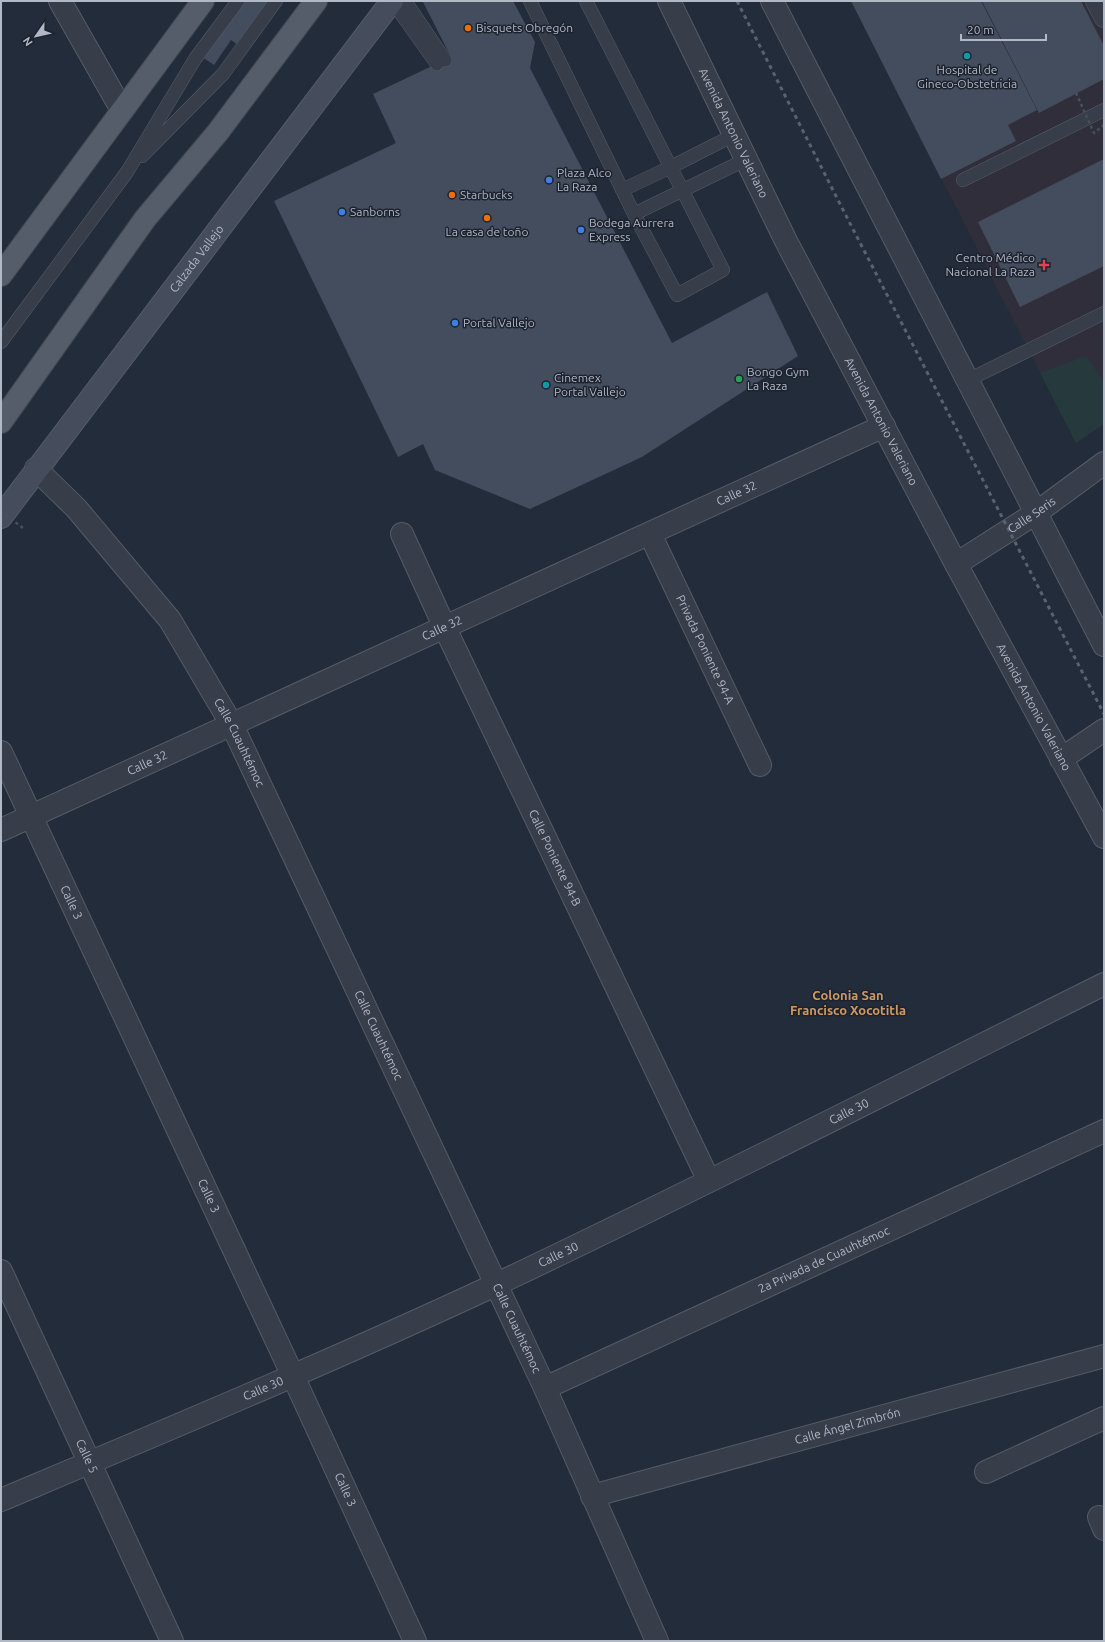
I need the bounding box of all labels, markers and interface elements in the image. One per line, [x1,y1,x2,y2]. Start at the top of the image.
north arrow [16,16,56,56]
scale bar [961,16,1046,42]
place label: Bisquets Obregón [476,21,573,34]
marker: Bisquets Obregón [463,23,473,33]
text: 20 m [967,23,994,36]
text: N [20,35,35,48]
marker: Hospital de Gineco-Obstetricia [962,51,972,61]
place label: Hospital de Gineco-Obstetricia [917,63,1017,90]
street label: Avenida Antonio Valeriano [697,66,771,200]
place label: Plaza Alco La Raza [557,166,611,193]
marker: Plaza Alco La Raza [544,175,554,185]
place label: Starbucks [460,188,512,201]
marker: Starbucks [447,190,457,200]
place label: Sanborns [350,205,400,218]
marker: Sanborns [337,207,347,217]
marker: La casa de toño [482,213,492,223]
place label: Bodega Aurrera Express [589,216,674,243]
street label: Calzada Vallejo [167,222,226,295]
place label: La casa de toño [446,225,528,238]
marker: Bodega Aurrera Express [576,225,586,235]
place label: Centro Médico Nacional La Raza [946,251,1035,278]
marker: Centro Médico Nacional La Raza [1038,259,1050,271]
place label: Portal Vallejo [463,316,535,329]
marker: Portal Vallejo [450,318,460,328]
street label: Avenida Antonio Valeriano [842,355,920,487]
place label: Bongo Gym La Raza [747,365,809,392]
place label: Cinemex Portal Vallejo [554,371,626,398]
marker: Bongo Gym La Raza [734,374,744,384]
marker: Cinemex Portal Vallejo [541,380,551,390]
street label: Calle 32 [714,478,759,508]
street label: Calle Seris [1005,494,1058,535]
street label: Privada Poniente 94-A [674,593,737,706]
street label: Calle 32 [420,613,464,643]
street label: Avenida Antonio Valeriano [994,641,1074,773]
street label: Calle Cuauhtémoc [212,696,267,789]
street label: Calle 32 [125,748,169,777]
street label: Calle Poniente 94-B [527,807,584,908]
street label: Calle 3 [58,883,85,921]
street label: Calle Cuauhtémoc [352,988,406,1082]
district label: Colonia San Francisco Xocotitla [790,988,906,1017]
street label: Calle 30 [827,1096,871,1127]
street label: Calle 3 [196,1177,223,1215]
street label: 2a Privada de Cuauhtémoc [756,1223,892,1295]
street label: Calle 30 [536,1239,580,1269]
street label: Calle Cuauhtémoc [490,1281,544,1375]
street label: Calle 30 [241,1374,286,1403]
street label: Calle Ángel Zimbrón [793,1405,902,1446]
street label: Calle 5 [74,1437,100,1475]
street label: Calle 3 [332,1470,359,1508]

